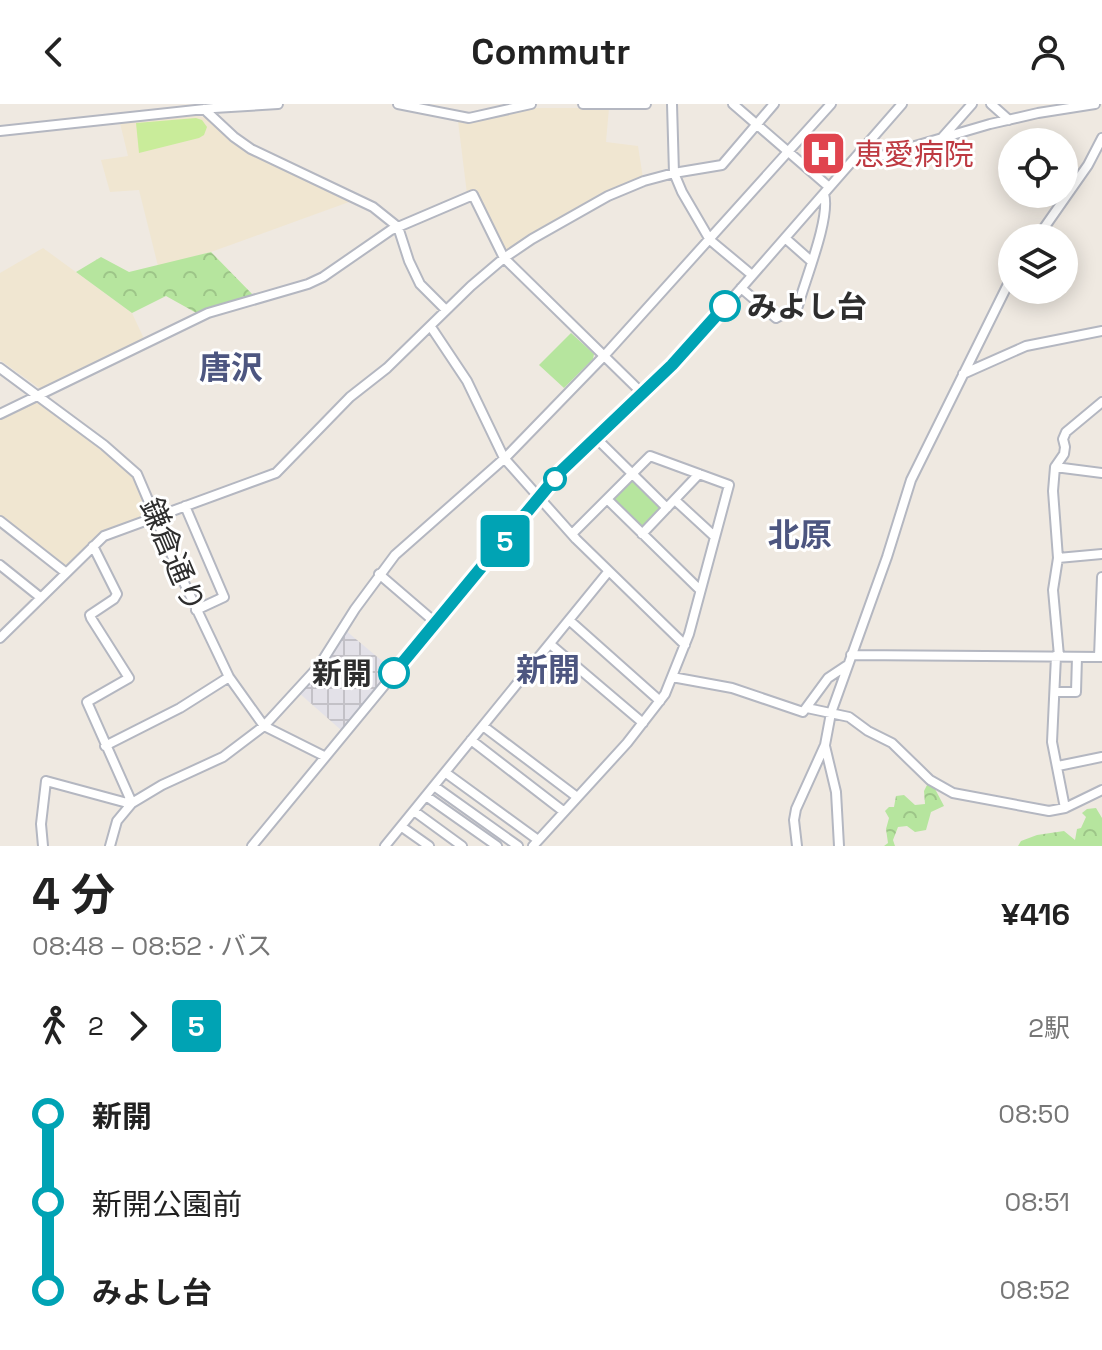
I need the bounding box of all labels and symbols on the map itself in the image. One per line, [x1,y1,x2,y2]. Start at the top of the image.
hospital icon: 恵愛病院 [799,130,847,178]
place label: 恵愛病院 [854,135,974,174]
place label: みよし台 [747,287,867,326]
marker: みよし台 [710,291,740,321]
district label: 唐沢 [199,348,263,388]
unlabelled marker [544,468,566,490]
street label: 鎌倉通り [132,492,214,618]
line badge: 5 [479,515,531,567]
district label: 北原 [768,515,832,555]
district label: 新開 [516,650,580,690]
place label: 新開 [312,654,372,693]
marker: 新開 [379,658,409,688]

